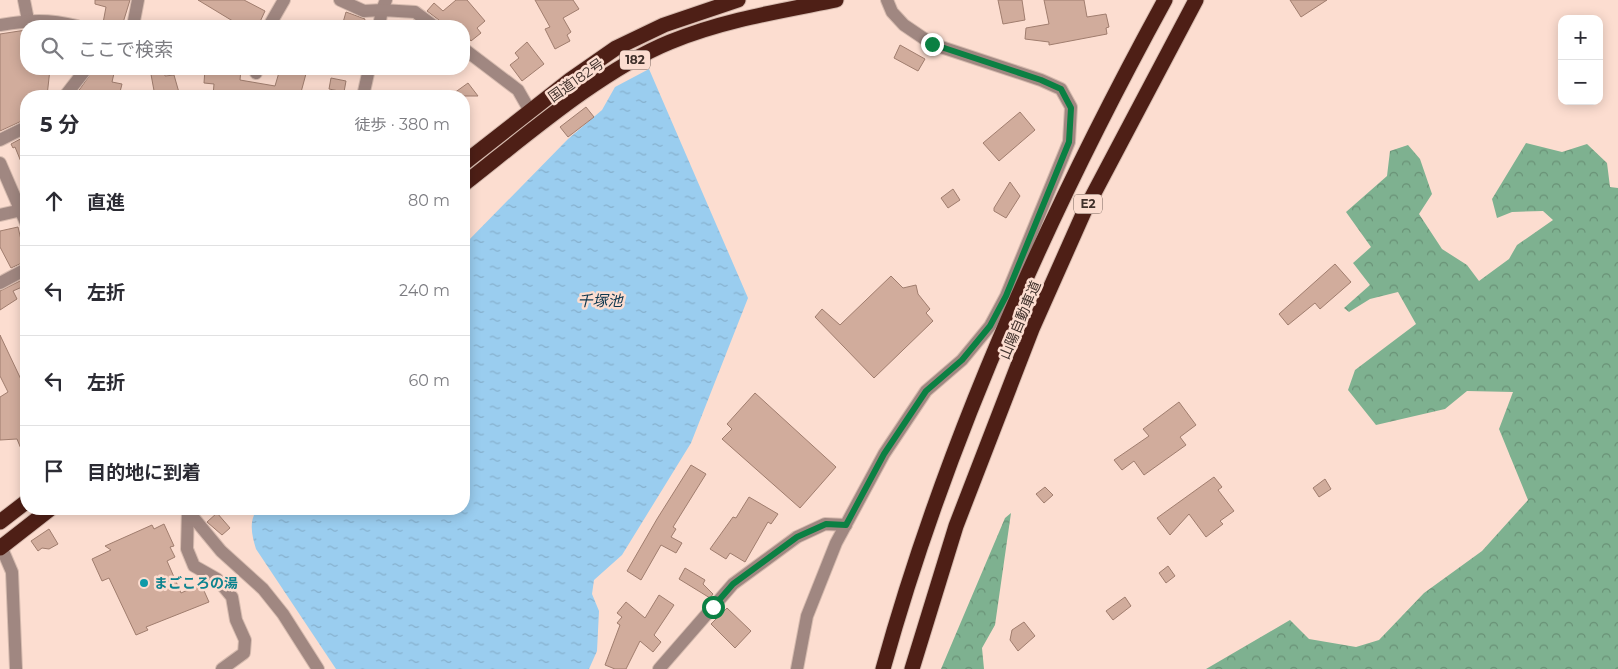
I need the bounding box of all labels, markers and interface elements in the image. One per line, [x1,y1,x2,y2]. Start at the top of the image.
map controls [1558,15,1603,105]
button: + [1558,15,1603,60]
search box [20,20,470,75]
route end [921,33,944,56]
icon: search [38,34,66,62]
text: ここで検索 [78,38,173,61]
road number: 182 [620,50,650,70]
street label: 国道182号 [545,54,607,106]
button: − [1558,60,1603,105]
text: 5 分 [40,112,79,137]
text: 徒歩 · 380 m [355,115,450,134]
icon: ahead [40,187,68,215]
text: 直進 [87,191,125,214]
text: 80 m [408,191,450,210]
road number: E2 [1074,194,1102,213]
icon: left [40,277,68,305]
street label: 山陽自動車道 [995,278,1045,362]
text: 左折 [87,281,125,304]
text: 240 m [399,281,450,300]
water label: 千塚池 [577,291,624,310]
icon: left [40,367,68,395]
text: 左折 [87,371,125,394]
text: 60 m [408,371,450,390]
icon: arrive [40,457,68,485]
text: 目的地に到着 [87,461,201,484]
place label: まごころの湯 [154,574,238,592]
marker: まごころの湯 [138,577,150,589]
route start [702,596,725,619]

